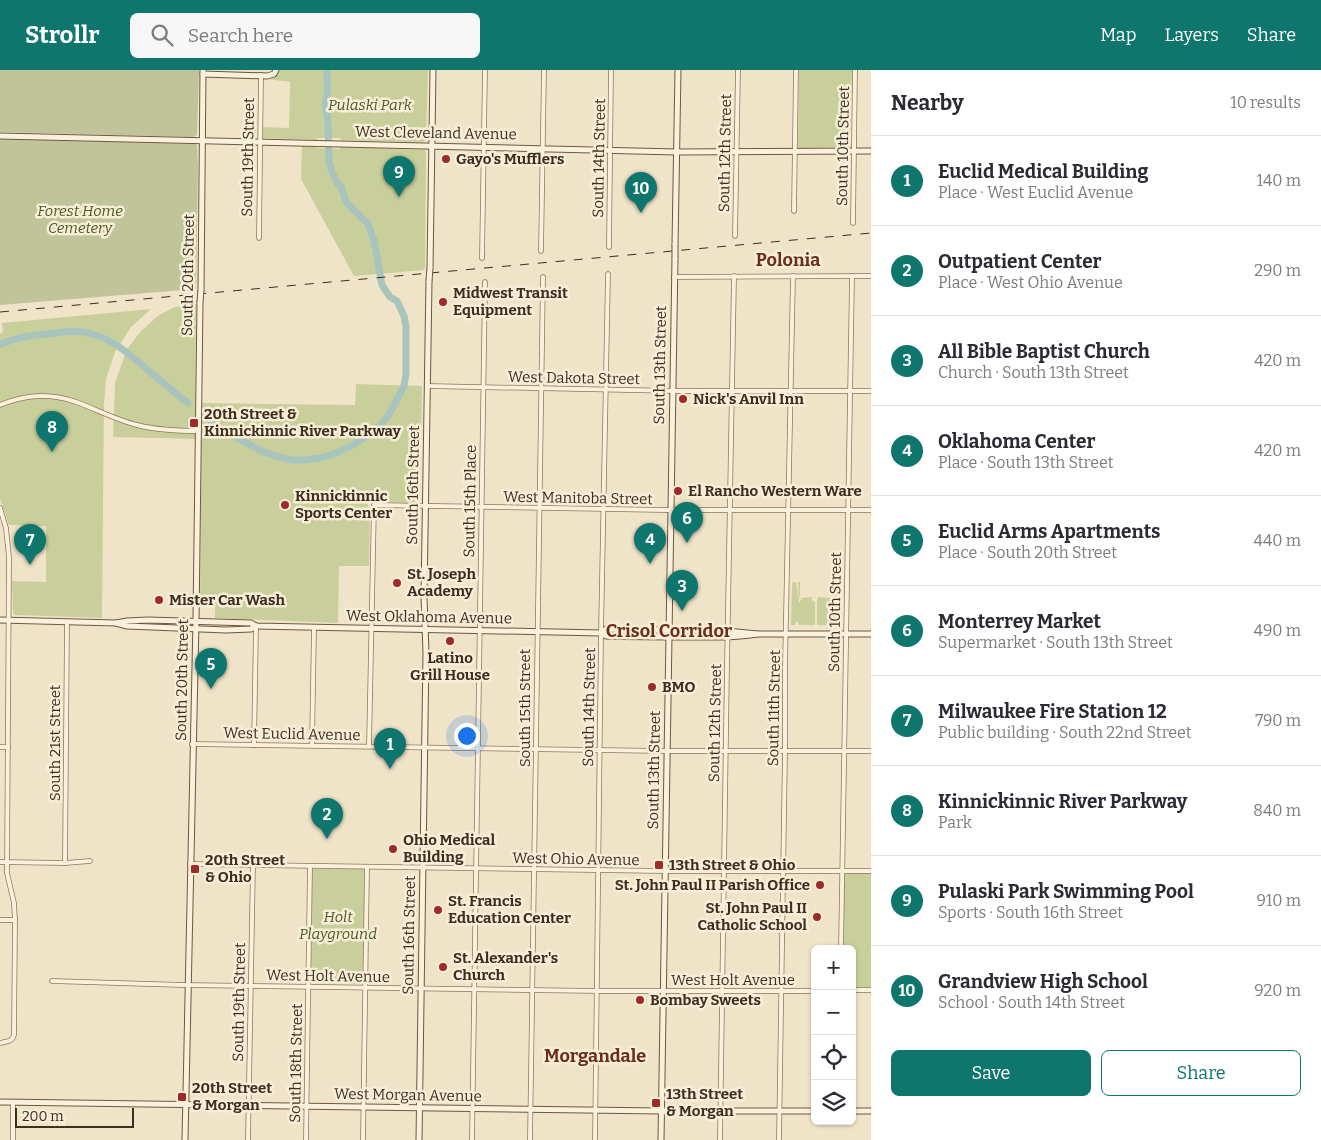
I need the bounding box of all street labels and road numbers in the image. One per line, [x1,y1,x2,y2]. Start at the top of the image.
street label: South 10th Street [833,85,853,206]
street label: South 12th Street [715,93,735,212]
street label: South 19th Street [238,97,258,217]
street label: South 14th Street [589,98,609,218]
street label: West Cleveland Avenue [355,123,517,143]
street label: South 20th Street [178,213,198,336]
street label: South 13th Street [650,305,670,425]
street label: West Dakota Street [508,368,641,388]
street label: South 16th Street [403,425,423,545]
street label: South 15th Place [460,444,480,558]
street label: West Manitoba Street [503,488,653,508]
street label: South 10th Street [825,551,845,672]
street label: West Oklahoma Avenue [346,607,512,627]
street label: South 20th Street [172,618,192,741]
street label: South 14th Street [579,647,599,767]
street label: South 15th Street [516,648,534,767]
street label: South 11th Street [764,649,784,766]
street label: South 12th Street [705,663,725,782]
street label: South 21st Street [46,684,64,801]
street label: South 13th Street [644,710,664,830]
street label: West Euclid Avenue [223,724,361,744]
street label: West Ohio Avenue [512,849,640,869]
street label: South 16th Street [399,875,419,995]
street label: South 19th Street [229,942,249,1062]
street label: West Holt Avenue [266,966,390,986]
street label: West Holt Avenue [671,971,795,989]
street label: South 18th Street [286,1003,306,1123]
street label: West Morgan Avenue [334,1085,482,1105]

